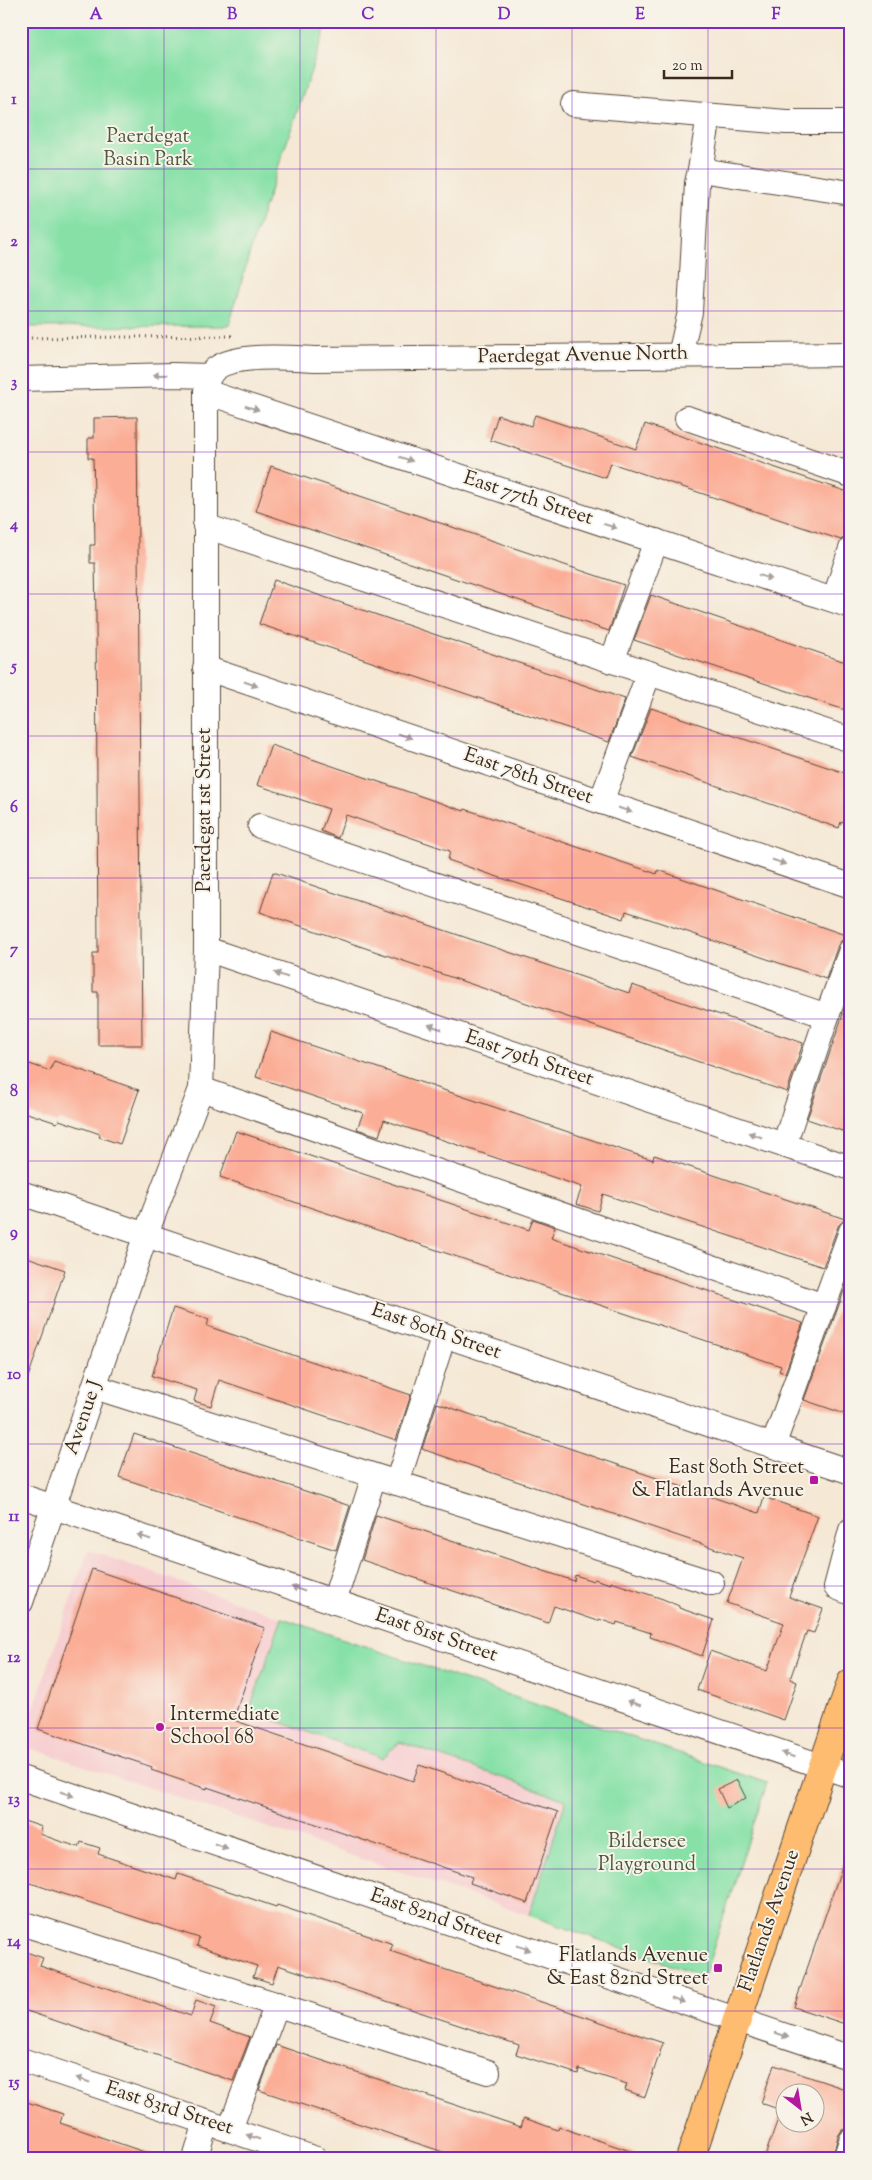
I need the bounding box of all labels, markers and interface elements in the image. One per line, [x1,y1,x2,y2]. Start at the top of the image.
text: A [90,4,103,27]
text: B [227,4,237,27]
text: C [362,4,375,27]
text: D [498,4,511,27]
text: E [635,4,645,27]
text: F [772,4,781,27]
scale bar [664,48,732,80]
text: 20 m [672,56,703,77]
text: 1 [11,89,17,112]
park label: Paerdegat Basin Park [103,123,193,175]
text: 2 [10,231,18,254]
street label: Paerdegat Avenue North [477,340,689,372]
one-way arrow [152,371,168,379]
text: 3 [11,372,18,395]
one-way arrow [245,404,260,412]
one-way arrow [399,455,414,463]
street label: East 77th Street [459,464,597,534]
text: 4 [9,514,18,537]
one-way arrow [603,523,618,531]
one-way arrow [757,574,772,582]
text: 5 [9,656,17,679]
one-way arrow [243,680,258,688]
street label: Paerdegat 1st Street [191,728,220,892]
one-way arrow [397,732,412,740]
street label: East 78th Street [460,741,597,813]
text: 6 [10,797,18,820]
one-way arrow [618,806,633,814]
one-way arrow [772,858,787,866]
text: 7 [10,939,19,962]
one-way arrow [274,971,289,978]
one-way arrow [427,1023,442,1031]
street label: East 79th Street [461,1023,597,1095]
text: 8 [10,1081,18,1104]
one-way arrow [747,1131,762,1139]
text: 9 [10,1222,18,1245]
street label: East 80th Street [367,1296,505,1368]
text: 10 [7,1364,21,1387]
street label: Avenue J [58,1377,110,1459]
place label: East 80th Street & Flatlands Avenue [632,1454,804,1506]
marker: East 80th Street & Flatlands Avenue [808,1474,820,1486]
text: 11 [9,1506,20,1529]
one-way arrow [136,1533,151,1541]
one-way arrow [290,1585,305,1593]
street label: East 81st Street [371,1602,501,1671]
text: 12 [8,1647,21,1670]
one-way arrow [626,1699,641,1707]
place label: Intermediate School 68 [170,1701,280,1753]
marker: Intermediate School 68 [154,1721,166,1733]
one-way arrow [780,1751,795,1759]
text: 13 [8,1789,20,1812]
one-way arrow [60,1790,75,1798]
park label: Bildersee Playground [598,1828,696,1880]
one-way arrow [214,1843,229,1850]
street label: Flatlands Avenue [732,1846,808,1996]
street label: East 82nd Street [366,1882,506,1954]
text: 14 [7,1931,21,1954]
place label: Flatlands Avenue & East 82nd Street [547,1942,708,1994]
one-way arrow [517,1945,532,1952]
marker: Flatlands Avenue & East 82nd Street [712,1962,724,1974]
one-way arrow [671,1997,686,2004]
one-way arrow [775,2031,790,2039]
text: 15 [9,2072,20,2095]
street label: East 83rd Street [101,2075,237,2143]
one-way arrow [75,2076,90,2084]
north arrow [774,2082,824,2132]
text: N [796,2106,816,2129]
one-way arrow [246,2133,261,2140]

